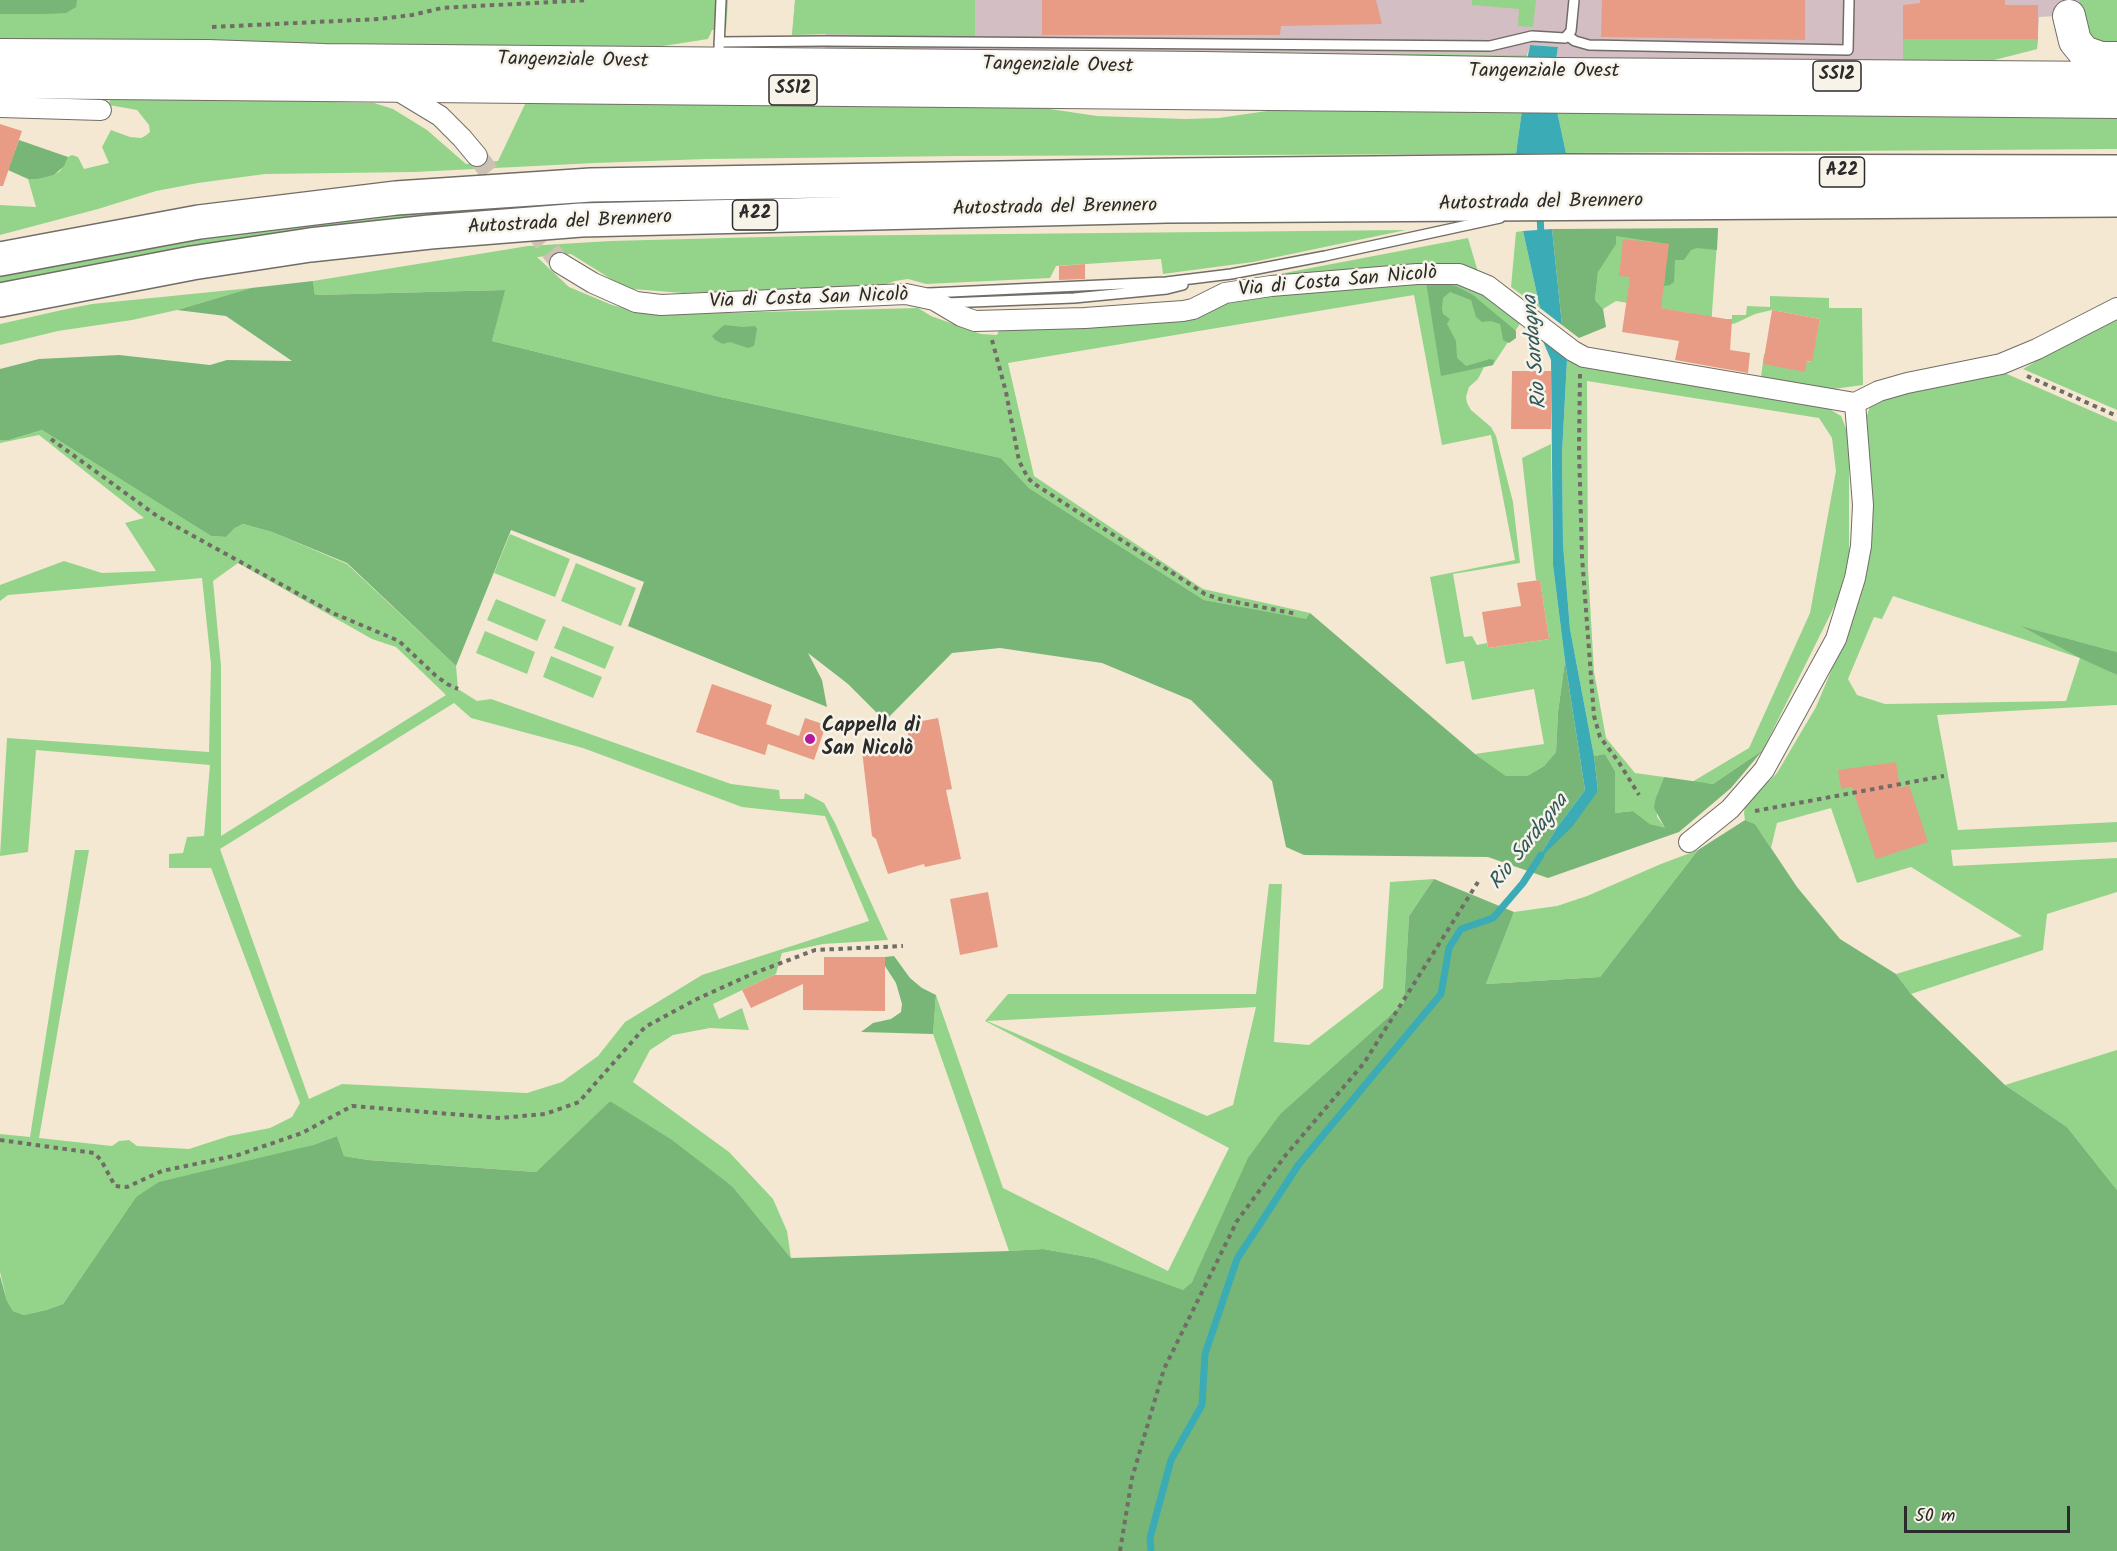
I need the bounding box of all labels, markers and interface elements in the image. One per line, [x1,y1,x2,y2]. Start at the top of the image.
street label: Tangenziale Ovest [497,49,649,75]
street label: Tangenziale Ovest [982,54,1134,80]
street label: Tangenziale Ovest [1469,61,1619,85]
road number: SS12 [1813,61,1861,91]
road number: SS12 [769,75,817,105]
road number: A22 [1820,157,1864,187]
street label: Autostrada del Brennero [1439,190,1643,218]
street label: Autostrada del Brennero [953,195,1157,223]
road number: A22 [732,200,777,230]
street label: Autostrada del Brennero [467,207,673,241]
street label: Via di Costa San Nicolò [1238,262,1438,304]
street label: Via di Costa San Nicolò [709,285,909,315]
water label: Rio Sardagna [1519,294,1555,410]
place label: Cappella di San Nicolò [822,716,920,763]
marker: Cappella di San Nicolò [803,732,817,746]
water label: Rio Sardagna [1485,790,1575,896]
scale bar [1907,1494,2074,1532]
text: 50 m [1915,1502,1955,1531]

